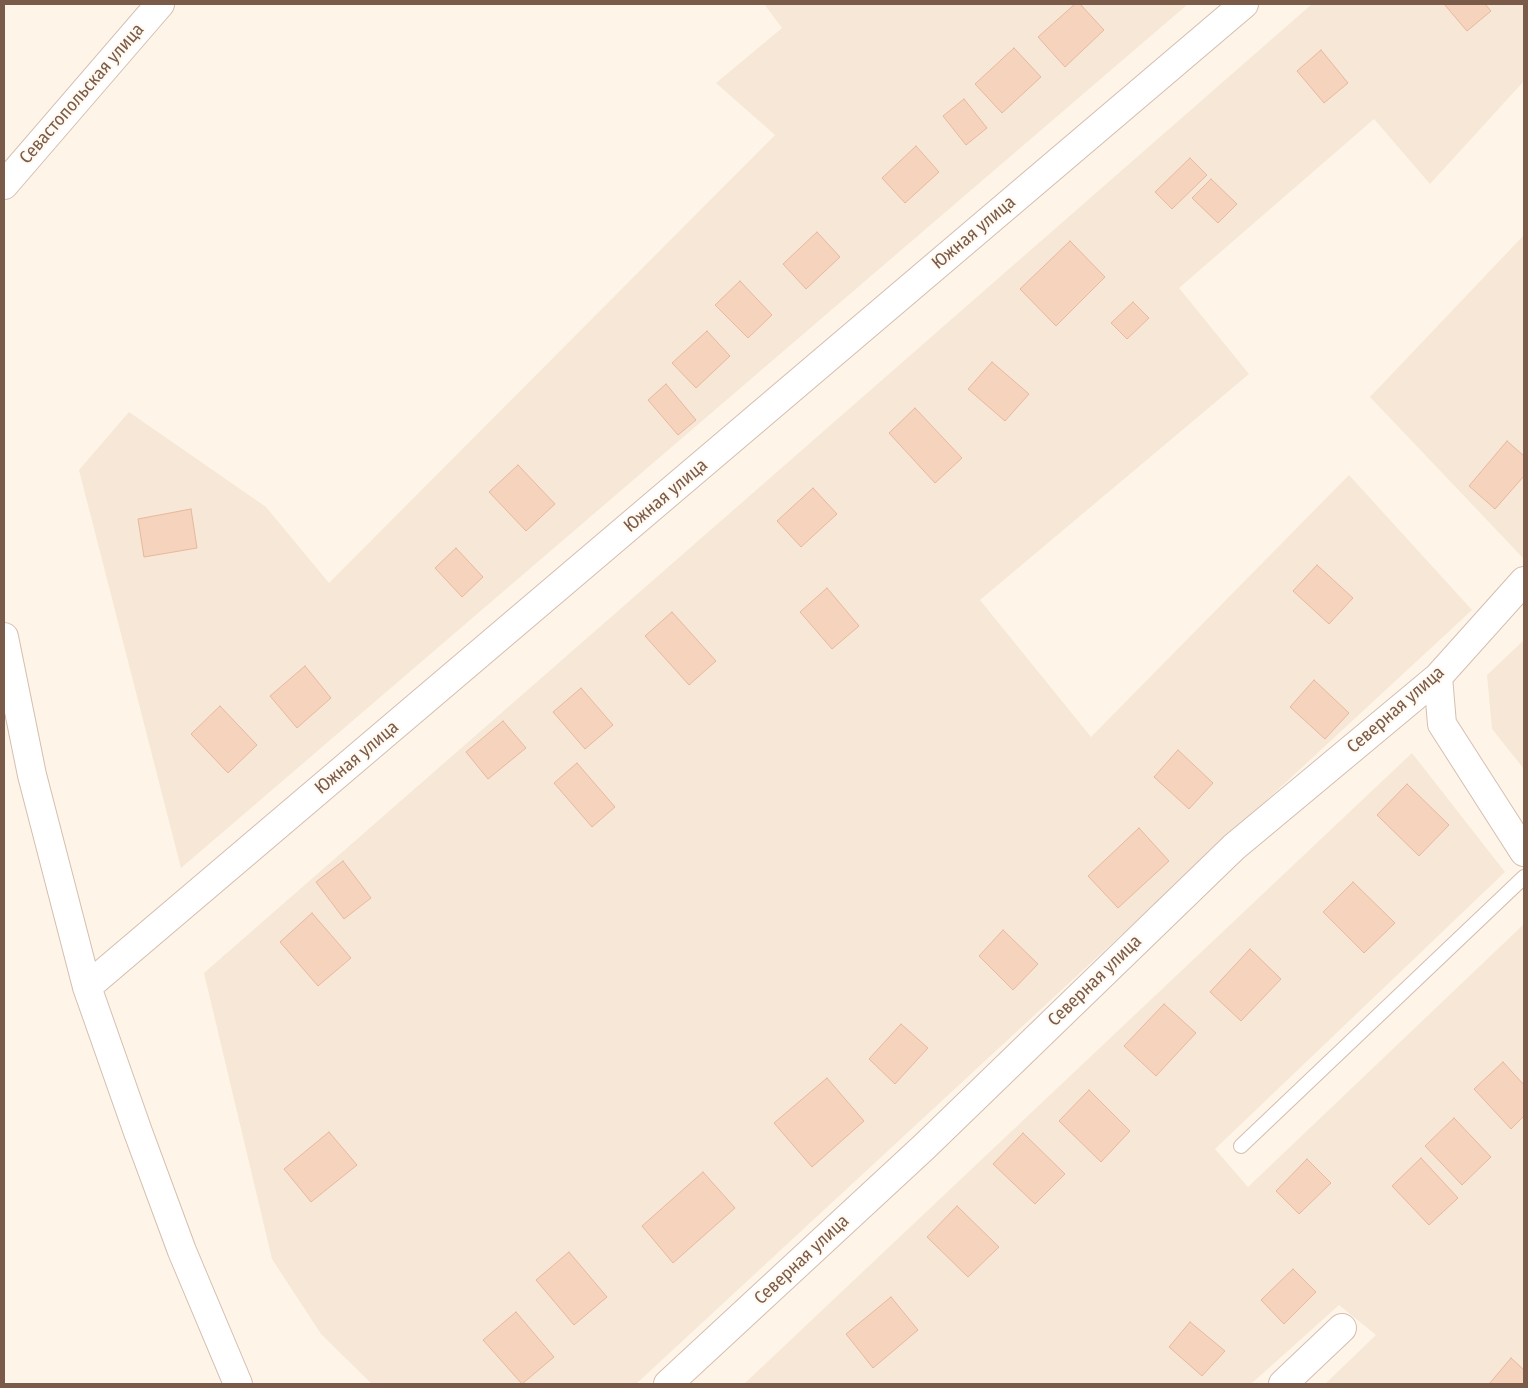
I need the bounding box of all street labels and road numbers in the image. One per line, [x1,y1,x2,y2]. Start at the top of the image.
street label: Севастопольская улица [15,19,149,169]
street label: Южная улица [928,192,1020,274]
street label: Южная улица [620,455,712,537]
street label: Северная улица [1343,662,1449,758]
street label: Южная улица [311,717,403,799]
street label: Северная улица [1044,931,1146,1031]
street label: Северная улица [750,1211,854,1309]

